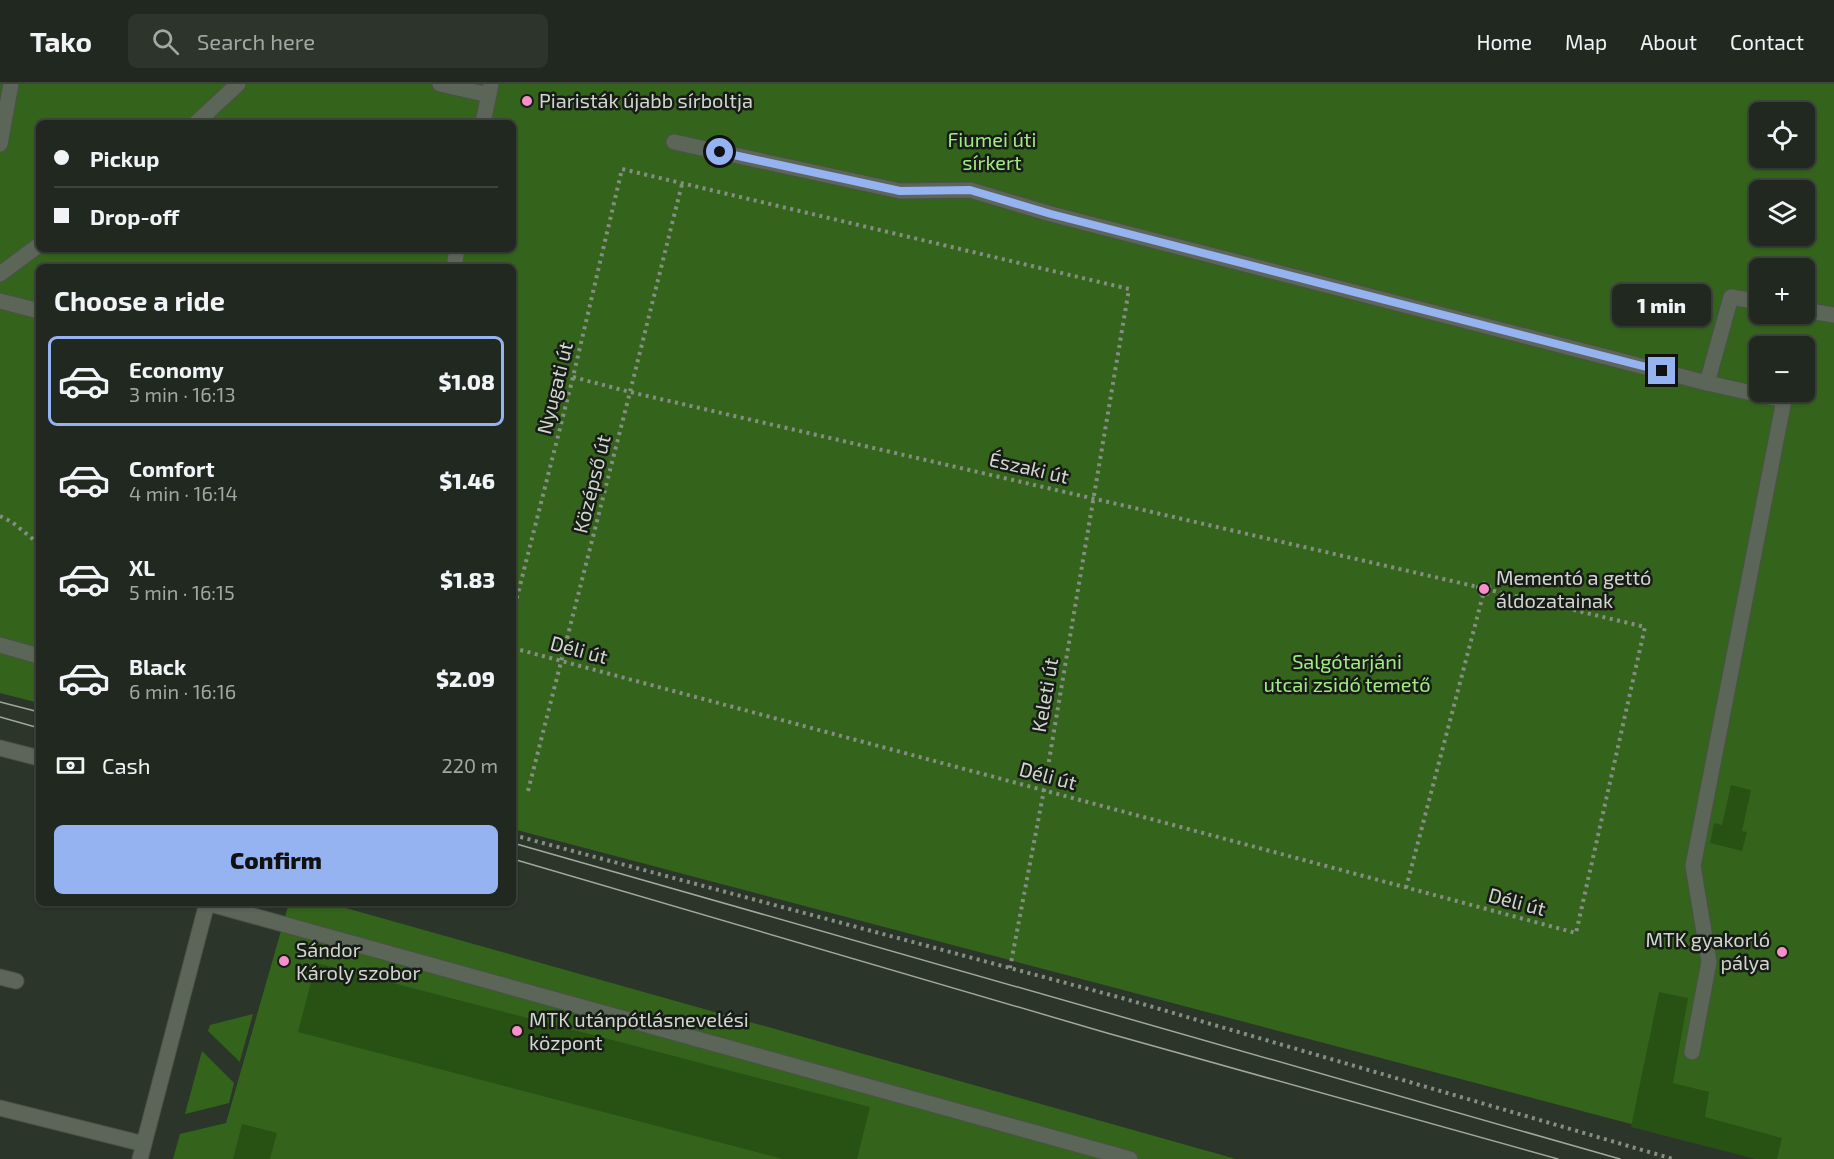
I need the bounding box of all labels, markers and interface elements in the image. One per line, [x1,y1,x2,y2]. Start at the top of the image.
search box [128,14,548,68]
text: Tako [30,24,92,58]
icon: search [149,25,182,58]
text: Search here [197,28,315,54]
text: Home [1476,29,1532,54]
text: Map [1565,29,1607,54]
text: About [1640,29,1697,54]
text: Contact [1730,29,1804,54]
place label: Piaristák újabb sírboltja [539,88,753,112]
marker: Piaristák újabb sírboltja [520,94,534,108]
map controls [1749,102,1815,402]
button: locate [1749,102,1815,168]
park label: Fiumei úti sírkert [948,127,1036,174]
route start [706,138,733,165]
text: Pickup [90,145,159,171]
button: layers [1749,180,1815,246]
text: Drop-off [90,203,179,229]
button: + [1749,258,1815,324]
text: Choose a ride [54,284,225,316]
callout: 1 min [1612,284,1712,326]
text: 1 min [1637,293,1686,317]
button: − [1749,336,1815,402]
street label: Nyugati út [531,339,577,436]
icon: car [57,354,111,408]
text: Economy [129,356,224,382]
route end [1648,357,1675,384]
text: $1.08 [438,368,495,394]
text: 3 min · 16:13 [129,382,236,406]
street label: Középső út [567,432,615,535]
street label: Északi út [987,446,1072,488]
icon: car [57,453,111,507]
text: Comfort [129,455,214,481]
text: $1.46 [439,467,495,493]
text: 4 min · 16:14 [129,481,238,505]
icon: car [57,552,111,606]
text: XL [129,554,155,580]
place label: Mementó a gettó áldozatainak [1496,565,1651,612]
text: $1.83 [440,566,495,592]
text: 5 min · 16:15 [129,580,235,604]
marker: Mementó a gettó áldozatainak [1477,582,1491,596]
street label: Déli út [548,630,611,668]
park label: Salgótarjáni utcai zsidó temető [1263,649,1431,696]
icon: car [57,651,111,705]
text: Black [129,653,186,679]
street label: Keleti út [1026,655,1062,734]
text: $2.09 [436,665,495,691]
text: 6 min · 16:16 [129,679,236,703]
icon: cash [54,749,87,782]
text: Cash [102,752,151,778]
text: 220 m [441,753,498,777]
street label: Déli út [1017,756,1080,794]
button: Confirm [54,825,498,894]
street label: Déli út [1486,882,1549,920]
place label: MTK gyakorló pálya [1646,927,1770,974]
place label: Sándor Károly szobor [296,937,421,984]
marker: MTK gyakorló pálya [1775,945,1789,959]
marker: Sándor Károly szobor [277,954,291,968]
place label: MTK utánpótlásnevelési központ [529,1007,749,1054]
marker: MTK utánpótlásnevelési központ [510,1024,524,1038]

